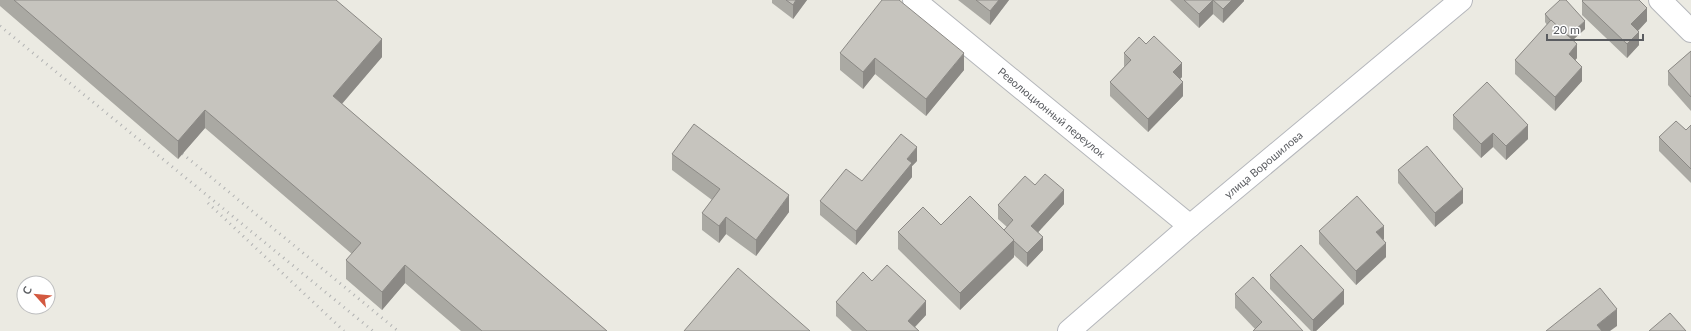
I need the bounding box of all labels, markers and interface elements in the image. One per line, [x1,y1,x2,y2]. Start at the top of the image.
scale bar [1547,16,1643,42]
text: 20 m [1553,22,1580,37]
street label: Революционный переулок [996,65,1109,160]
street label: улица Ворошилова [1222,128,1305,201]
north arrow [16,275,56,315]
text: С [19,283,34,296]

